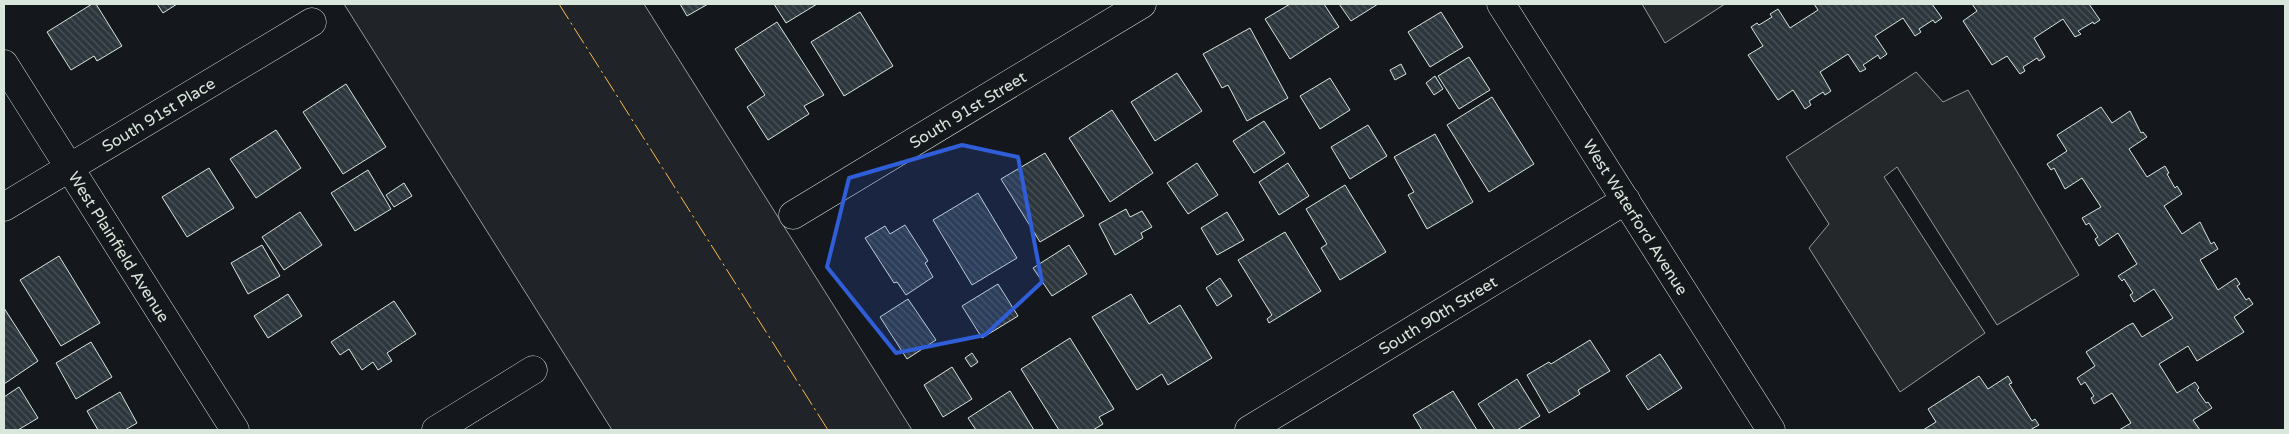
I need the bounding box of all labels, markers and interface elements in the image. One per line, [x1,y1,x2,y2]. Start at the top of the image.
street label: South 91st Street [906,67,1030,153]
street label: South 91st Place [99,73,219,157]
street label: West Waterford Avenue [1578,136,1692,299]
street label: West Plainfield Avenue [63,168,173,326]
street label: South 90th Street [1375,272,1501,360]

